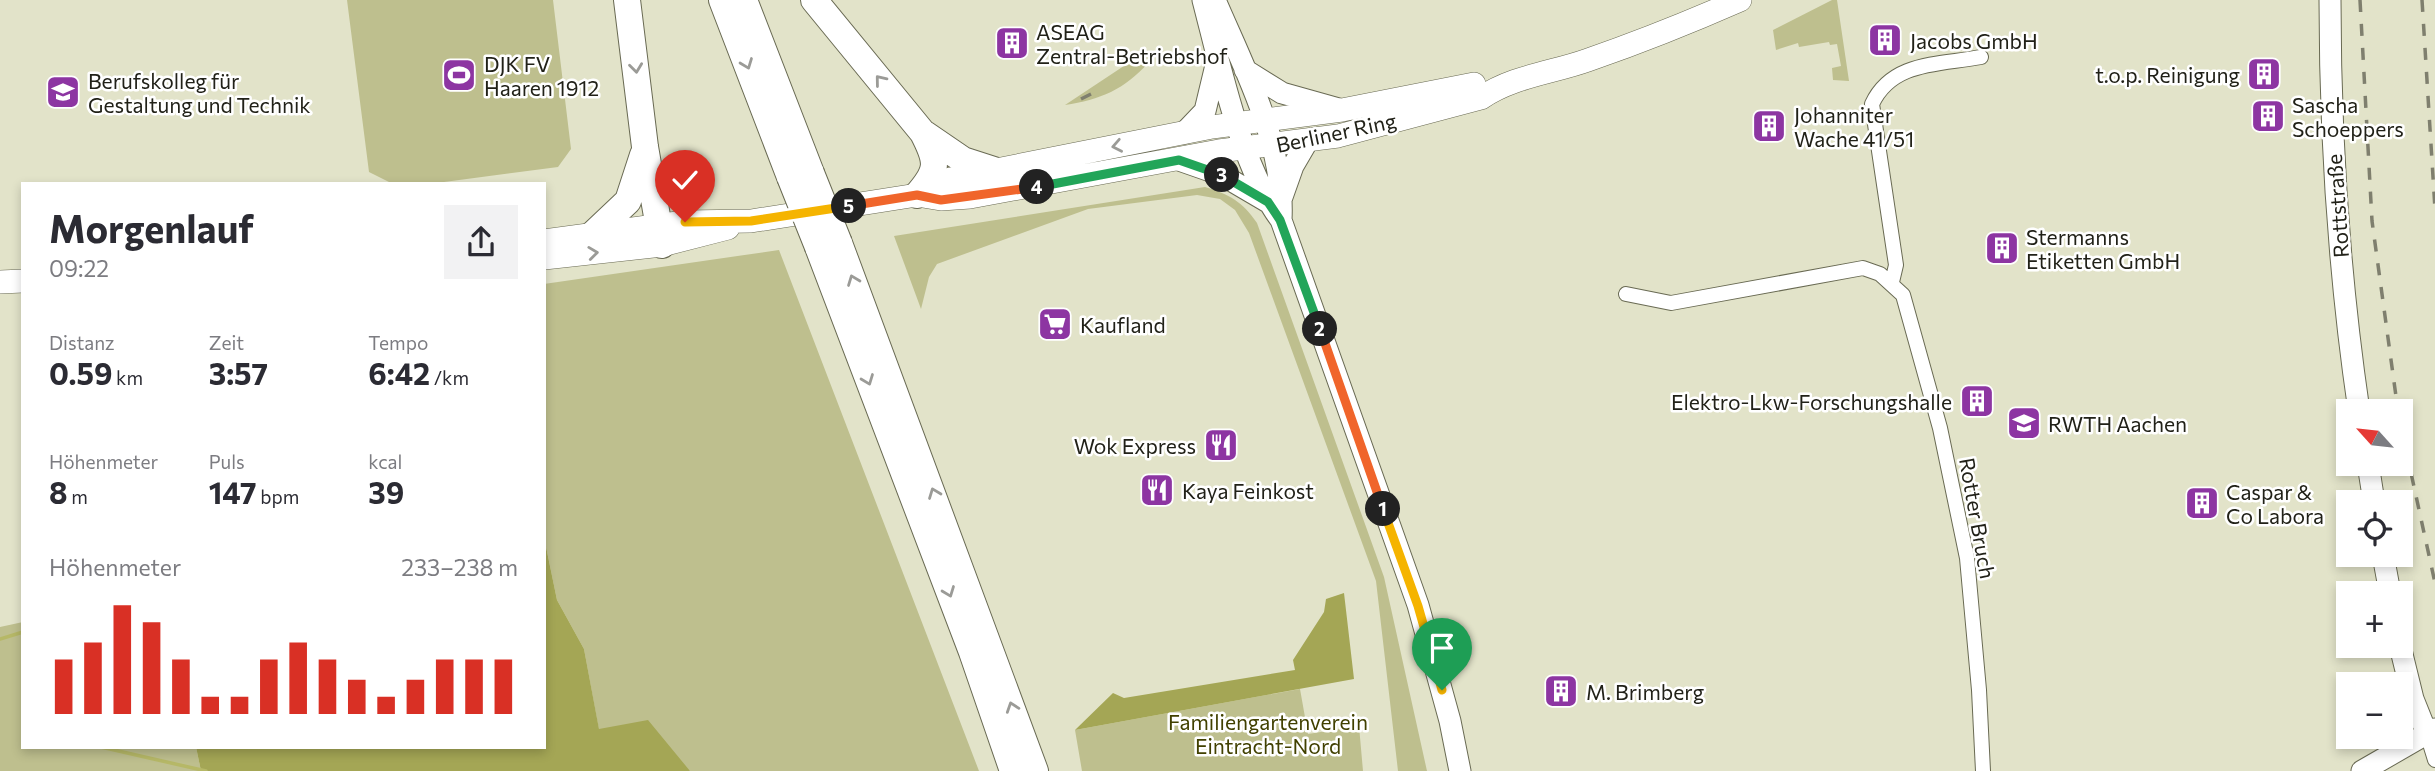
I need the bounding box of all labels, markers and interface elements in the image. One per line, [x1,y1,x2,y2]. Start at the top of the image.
place label: ASEAG Zentral-Betriebshof [1036,19,1228,68]
building icon: Jacobs GmbH [1866,21,1904,59]
building icon: ASEAG Zentral-Betriebshof [993,24,1031,62]
place label: Jacobs GmbH [1910,28,2038,53]
place label: DJK FV Haaren 1912 [484,51,599,100]
building icon: t.o.p. Reinigung [2245,55,2283,93]
sports icon: DJK FV Haaren 1912 [440,56,478,94]
one-way arrow [739,57,753,69]
one-way arrow [628,62,643,74]
place label: t.o.p. Reinigung [2095,62,2240,87]
place label: Berufskolleg für Gestaltung und Technik [88,68,311,117]
school or university icon: Berufskolleg für Gestaltung und Technik [44,73,82,111]
one-way arrow [876,76,888,89]
place label: Sascha Schoeppers [2292,92,2404,141]
building icon: Sascha Schoeppers [2249,97,2287,135]
place label: Johanniter Wache 41/51 [1794,102,1914,151]
street label: Berliner Ring [1274,107,1398,157]
building icon: Johanniter Wache 41/51 [1750,107,1788,145]
one-way arrow [1111,138,1123,153]
pin [655,150,715,222]
street label: Rottstraße [2321,153,2353,259]
pin: 3 [1204,158,1240,192]
icon: check [666,161,704,199]
text: 3 [1216,163,1227,186]
pin: 4 [1020,170,1054,204]
text: 4 [1031,175,1042,198]
pin: 5 [832,188,866,224]
text: 5 [843,194,854,217]
text: Morgenlauf [49,204,254,251]
button: share [444,205,518,279]
place label: Stermanns Etiketten GmbH [2026,224,2180,273]
building icon: Stermanns Etiketten GmbH [1983,229,2021,267]
one-way arrow [587,245,599,260]
text: 09:22 [49,254,109,282]
one-way arrow [847,275,861,287]
supermarket icon: Kaufland [1036,305,1074,343]
place label: Kaufland [1080,312,1166,337]
pin: 2 [1302,312,1338,346]
text: 2 [1314,317,1325,340]
text: Distanz [49,331,115,354]
text: Zeit [209,331,244,354]
text: Tempo [368,331,428,354]
text: 0.59 [49,354,112,391]
text: 3:57 [209,354,268,391]
text: 6:42 [368,354,430,391]
text: km [112,366,143,389]
text: /km [430,366,469,389]
one-way arrow [860,373,874,385]
building icon: Elektro-Lkw-Forschungshalle [1958,382,1996,420]
place label: Elektro-Lkw-Forschungshalle [1671,389,1952,414]
north arrow [2336,399,2413,476]
map controls [2336,399,2413,749]
school or university icon: RWTH Aachen [2005,404,2043,442]
place label: RWTH Aachen [2048,411,2187,436]
restaurant icon: Wok Express [1202,426,1240,464]
place label: Wok Express [1074,433,1196,458]
text: Höhenmeter [49,450,158,473]
text: Puls [209,450,245,473]
text: kcal [368,450,402,473]
street label: Rotter Bruch [1955,456,2001,580]
restaurant icon: Kaya Feinkost [1138,471,1176,509]
text: 8 [49,473,68,510]
text: 147 [209,473,257,510]
text: 39 [368,473,404,510]
place label: Kaya Feinkost [1182,478,1314,503]
place label: Caspar & Co Labora [2226,479,2324,528]
building icon: Caspar & Co Labora [2183,484,2221,522]
text: m [68,485,88,508]
text: bpm [257,485,299,508]
one-way arrow [928,487,942,500]
button: locate [2336,490,2413,567]
pin: 1 [1366,491,1400,526]
text: 1 [1378,497,1387,520]
text: Höhenmeter [49,553,181,581]
text: 233–238 m [401,553,518,581]
button: + [2336,581,2413,658]
one-way arrow [941,585,955,597]
pin [1412,618,1472,690]
icon: arrive [1423,629,1461,667]
building icon: M. Brimberg [1542,672,1580,710]
button: − [2336,672,2413,749]
place label: M. Brimberg [1586,679,1704,704]
one-way arrow [1006,701,1020,713]
park label: Familiengartenverein Eintracht-Nord [1168,709,1368,758]

